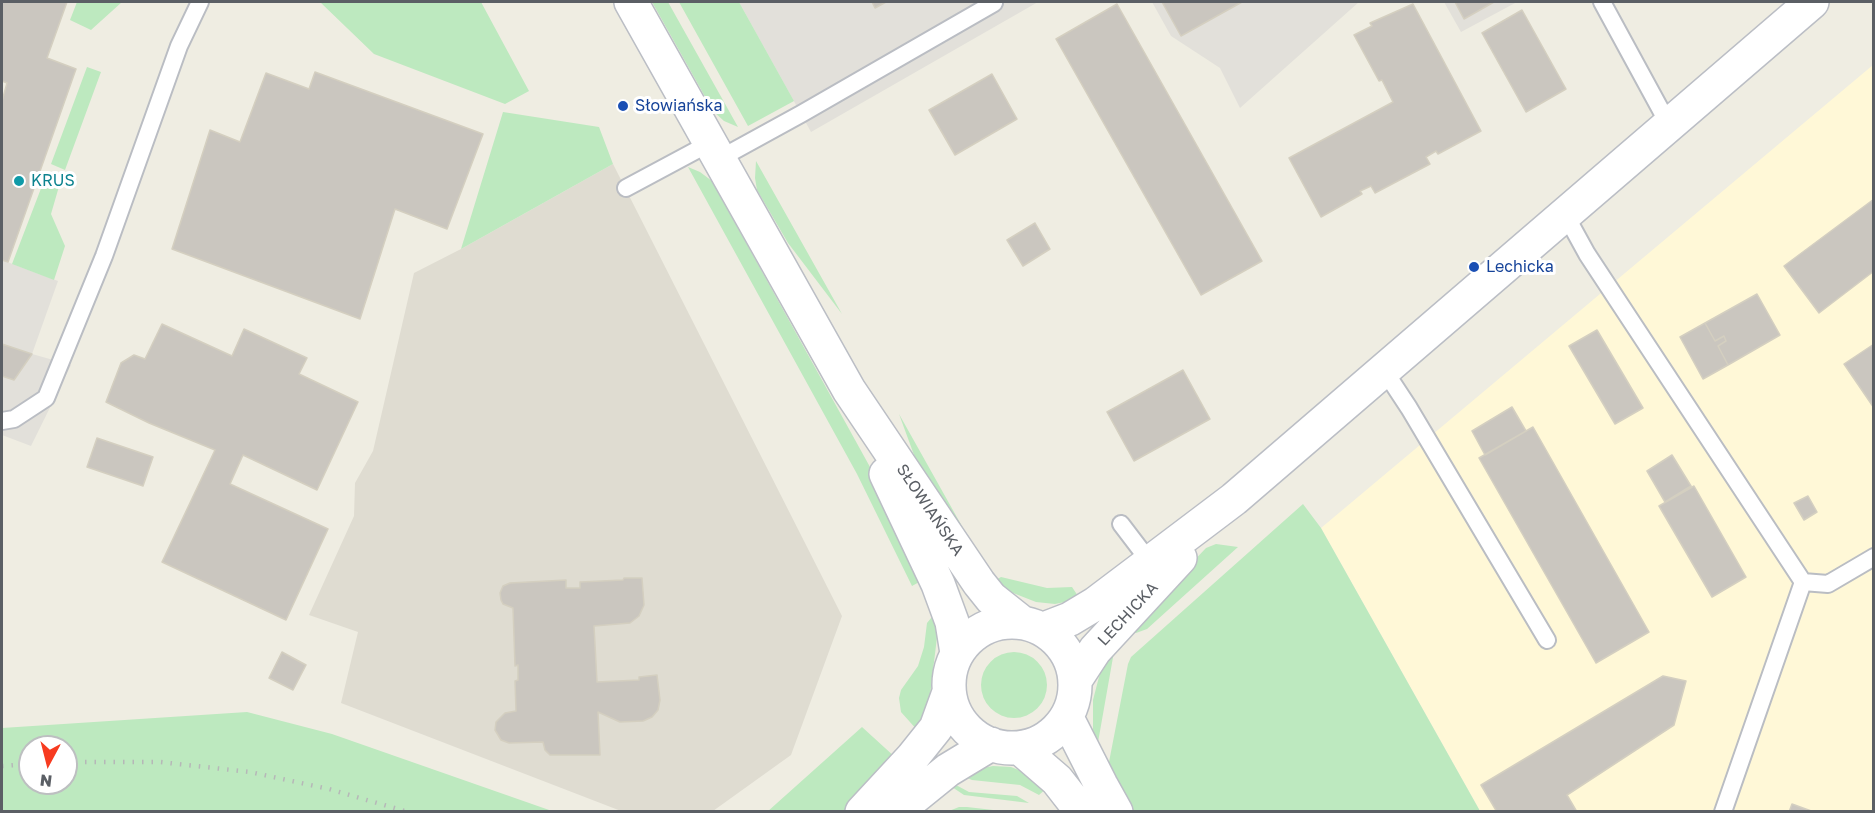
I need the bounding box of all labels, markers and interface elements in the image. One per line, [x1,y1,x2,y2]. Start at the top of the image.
place label: Słowiańska [635,96,722,116]
marker: Słowiańska [616,99,630,113]
place label: KRUS [31,171,75,191]
marker: KRUS [12,174,26,188]
place label: Lechicka [1486,257,1554,277]
marker: Lechicka [1467,260,1481,274]
street label: SŁOWIAŃSKA [892,461,968,559]
street label: LECHICKA [1094,578,1162,650]
north arrow [18,735,78,795]
text: N [39,770,53,792]

